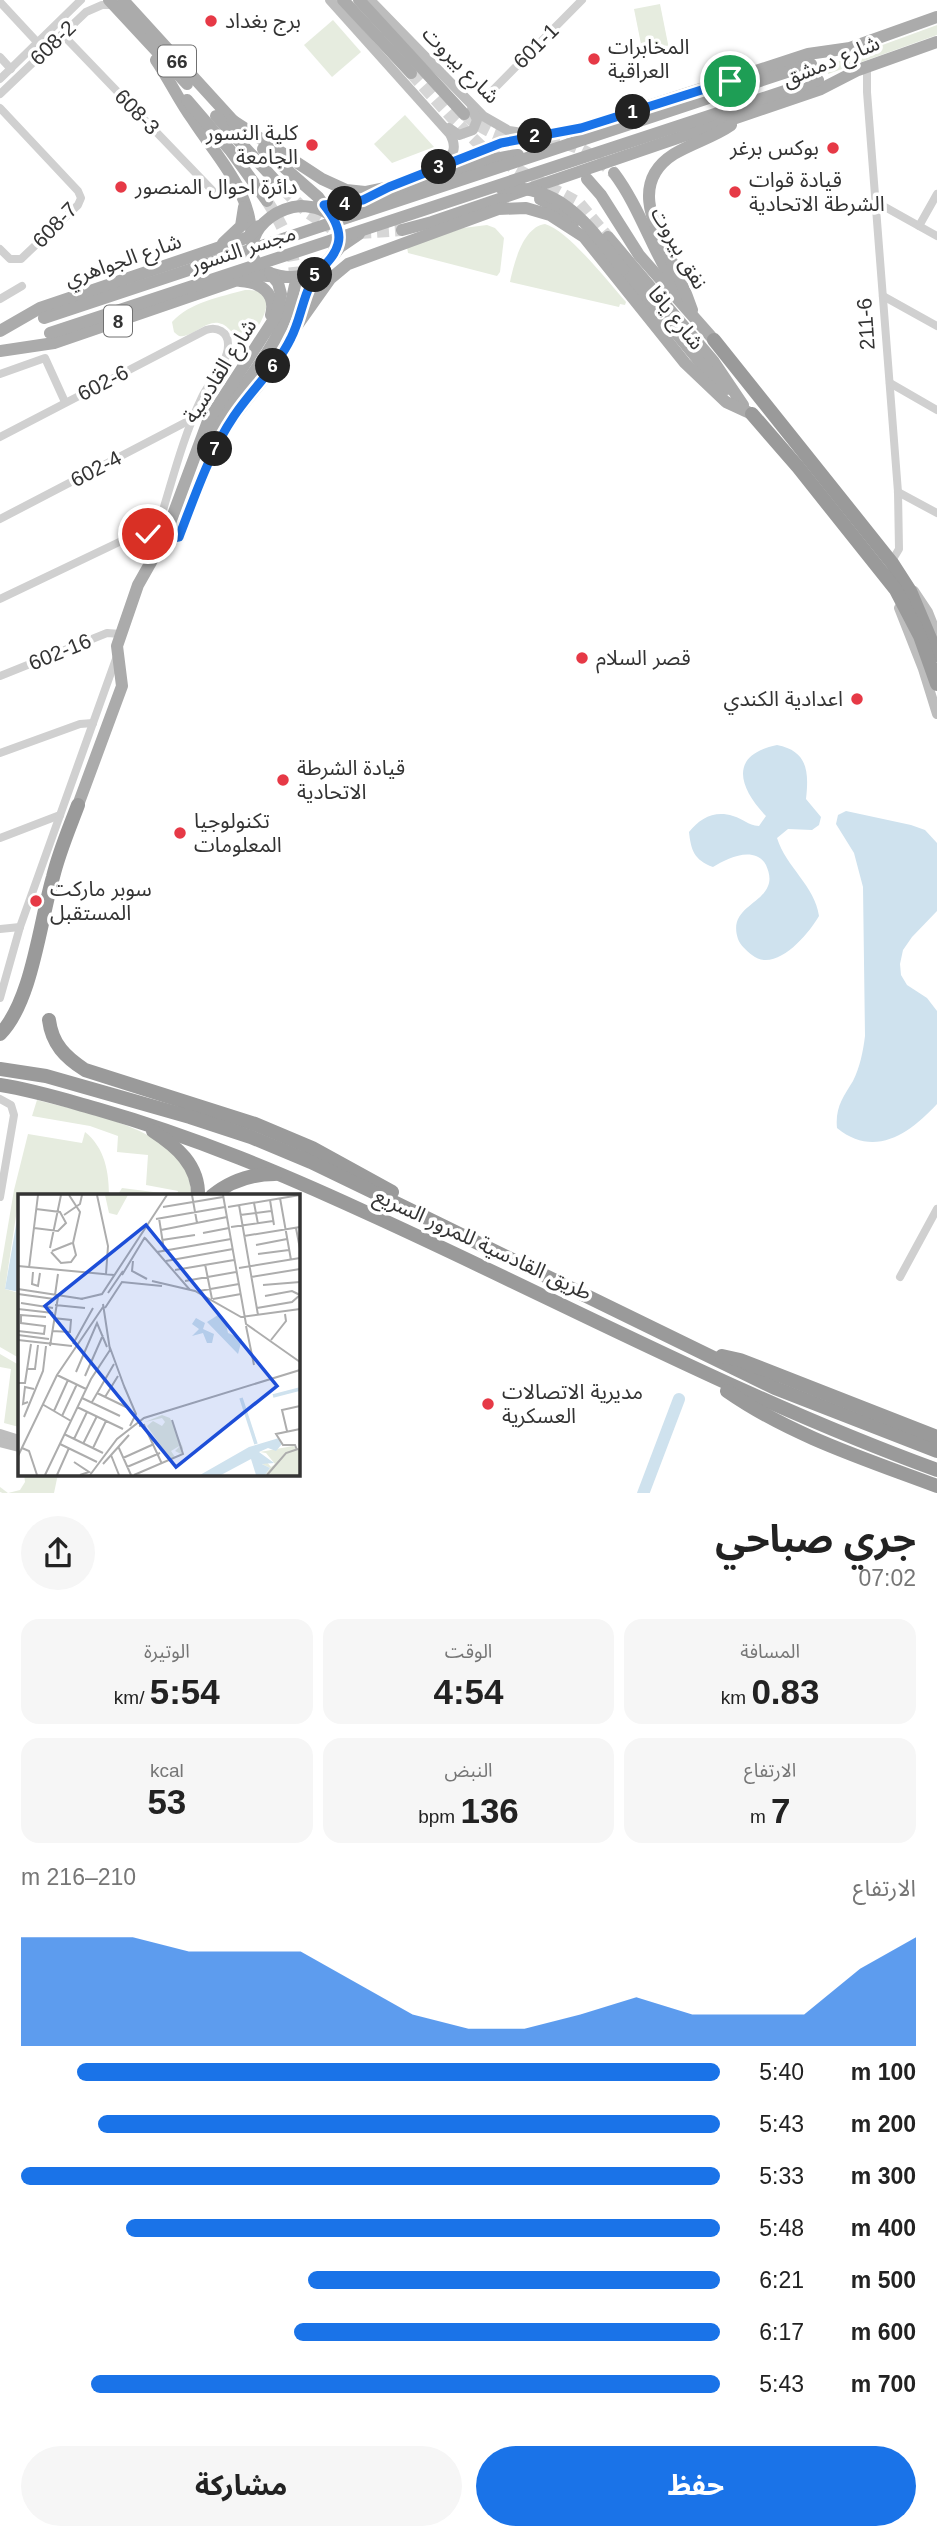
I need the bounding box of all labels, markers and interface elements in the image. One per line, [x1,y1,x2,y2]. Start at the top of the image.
place label: برج بغداد [225,9,301,36]
marker: برج بغداد [203,13,219,29]
street label: 608-2 [25,16,80,70]
street label: 601-1 [509,19,563,73]
street label: شارع بيروت [415,22,504,111]
street label: شارع دمشق [779,31,884,94]
place label: المخابرات العراقية [608,35,689,83]
road number: 66 [158,45,196,76]
marker: المخابرات العراقية [586,51,602,67]
pin [700,51,760,111]
icon: arrive [711,62,749,100]
street label: 608-3 [110,84,164,139]
pin: 1 [616,94,650,130]
text: 1 [627,101,638,122]
pin: 2 [518,118,552,154]
place label: كلية النسور الجامعة [205,121,298,168]
text: 2 [529,125,540,146]
place label: بوكس برغر [729,136,819,160]
marker: كلية النسور الجامعة [304,137,320,153]
marker: بوكس برغر [825,140,841,156]
pin: 3 [422,150,457,184]
text: 3 [433,156,444,177]
place label: قيادة قوات الشرطة الاتحادية [749,168,885,216]
place label: دائرة احوال المنصور [134,175,298,199]
marker: دائرة احوال المنصور [113,179,129,195]
marker: قيادة قوات الشرطة الاتحادية [727,184,743,200]
pin: 4 [328,186,362,222]
text: 4 [339,193,350,214]
street label: 608-7 [28,197,82,252]
street label: نفق بيروت [645,203,712,294]
street label: مجسر النسور [186,221,299,278]
street label: شارع الجواهري [61,229,186,295]
pin: 5 [298,258,332,292]
text: 5 [309,264,320,285]
street label: شارع يافا [641,281,709,356]
street label: 211-6 [852,297,879,351]
road number: 8 [104,306,132,336]
street label: شارع القادسية [178,315,264,429]
pin: 6 [256,348,290,384]
text: 6 [267,355,278,376]
street label: 602-6 [74,360,132,405]
pin: 7 [198,432,232,466]
text: 7 [209,438,220,459]
street label: 602-4 [67,446,125,491]
pin [118,504,178,564]
icon: check [129,515,167,553]
street label: 602-16 [25,629,94,674]
place label: قصر السلام [596,646,691,674]
marker: قصر السلام [574,650,590,666]
place label: اعدادية الكندي [723,687,843,715]
marker: اعدادية الكندي [849,691,865,707]
place label: قيادة الشرطة الاتحادية [297,756,405,803]
marker: قيادة الشرطة الاتحادية [275,772,291,788]
place label: تكنولوجيا المعلومات [194,809,282,857]
marker: تكنولوجيا المعلومات [172,825,188,841]
place label: سوبر ماركت المستقبل [50,877,152,925]
marker: سوبر ماركت المستقبل [28,893,44,909]
street label: طريق القادسية للمرور السريع [369,1183,595,1308]
inset map [18,1194,299,1476]
place label: مديرية الاتصالات العسكرية [502,1380,643,1428]
marker: مديرية الاتصالات العسكرية [480,1396,496,1412]
button: share [21,1516,95,1590]
text: جري صباحي [715,1518,916,1560]
text: 07:02 [858,1565,916,1591]
text: الوتيرة [144,1641,190,1662]
text: الوقت [445,1641,492,1662]
text: المسافة [740,1641,800,1662]
text: 5:54 [150,1672,220,1711]
text: 4:54 [433,1672,504,1711]
text: 0.83 [751,1672,820,1711]
text: /km [114,1687,150,1708]
text: km [721,1687,751,1708]
text: kcal [150,1760,184,1781]
text: النبض [444,1760,493,1781]
text: الارتفاع [744,1760,796,1781]
text: 53 [147,1782,186,1821]
text: 136 [460,1791,519,1830]
text: 7 [771,1791,790,1830]
text: bpm [418,1806,460,1827]
text: m [750,1806,771,1827]
text: 210–216 m [21,1864,136,1890]
text: الارتفاع [853,1875,916,1901]
text: 5:40 [759,2059,804,2085]
text: 100 m [851,2059,916,2085]
text: 5:43 [759,2111,804,2137]
text: 200 m [851,2111,916,2137]
text: 5:33 [759,2163,804,2189]
text: 300 m [851,2163,916,2189]
text: 5:48 [759,2215,804,2241]
text: 400 m [851,2215,916,2241]
text: 6:21 [759,2267,804,2293]
text: 500 m [851,2267,916,2293]
text: 6:17 [759,2319,804,2345]
text: 600 m [851,2319,916,2345]
text: 5:43 [759,2371,804,2397]
text: 700 m [851,2371,916,2397]
button: مشاركة [21,2446,462,2526]
button: حفظ [476,2446,916,2526]

